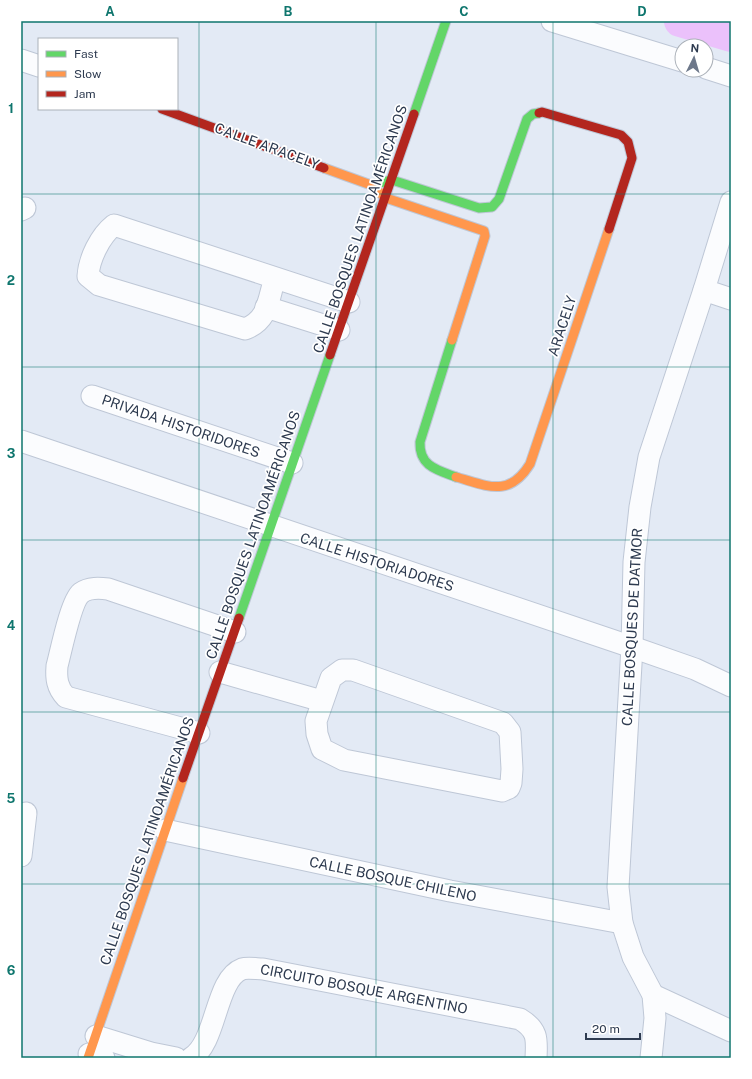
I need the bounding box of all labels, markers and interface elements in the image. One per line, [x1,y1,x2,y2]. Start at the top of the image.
text: A [105,4,115,19]
text: B [284,4,293,19]
text: C [459,4,469,19]
text: D [637,4,647,19]
legend [38,38,178,110]
north arrow [674,38,714,78]
text: N [690,42,700,54]
text: Fast [74,47,99,61]
text: Slow [74,67,102,81]
text: Jam [74,87,96,101]
text: 1 [8,101,14,116]
street label: CALLE BOSQUES LATINOAMÉRICANOS [309,102,410,355]
street label: CALLE ARACELY [212,120,322,173]
text: 2 [7,273,15,288]
street label: ARACELY [545,293,579,358]
street label: PRIVADA HISTORIDORES [100,391,262,461]
street label: CALLE BOSQUES LATINOAMÉRICANOS [202,408,303,661]
text: 3 [7,446,16,461]
street label: CALLE BOSQUES DE DATMOR [619,528,645,726]
street label: CALLE HISTORIADORES [298,530,456,594]
text: 4 [7,618,16,633]
street label: CALLE BOSQUES LATINOAMÉRICANOS [96,714,197,967]
text: 5 [7,791,16,806]
street label: CALLE BOSQUE CHILENO [308,853,478,905]
street label: CIRCUITO BOSQUE ARGENTINO [259,961,469,1017]
text: 6 [7,963,16,978]
scale bar [586,1015,640,1041]
text: 20 m [592,1022,620,1036]

